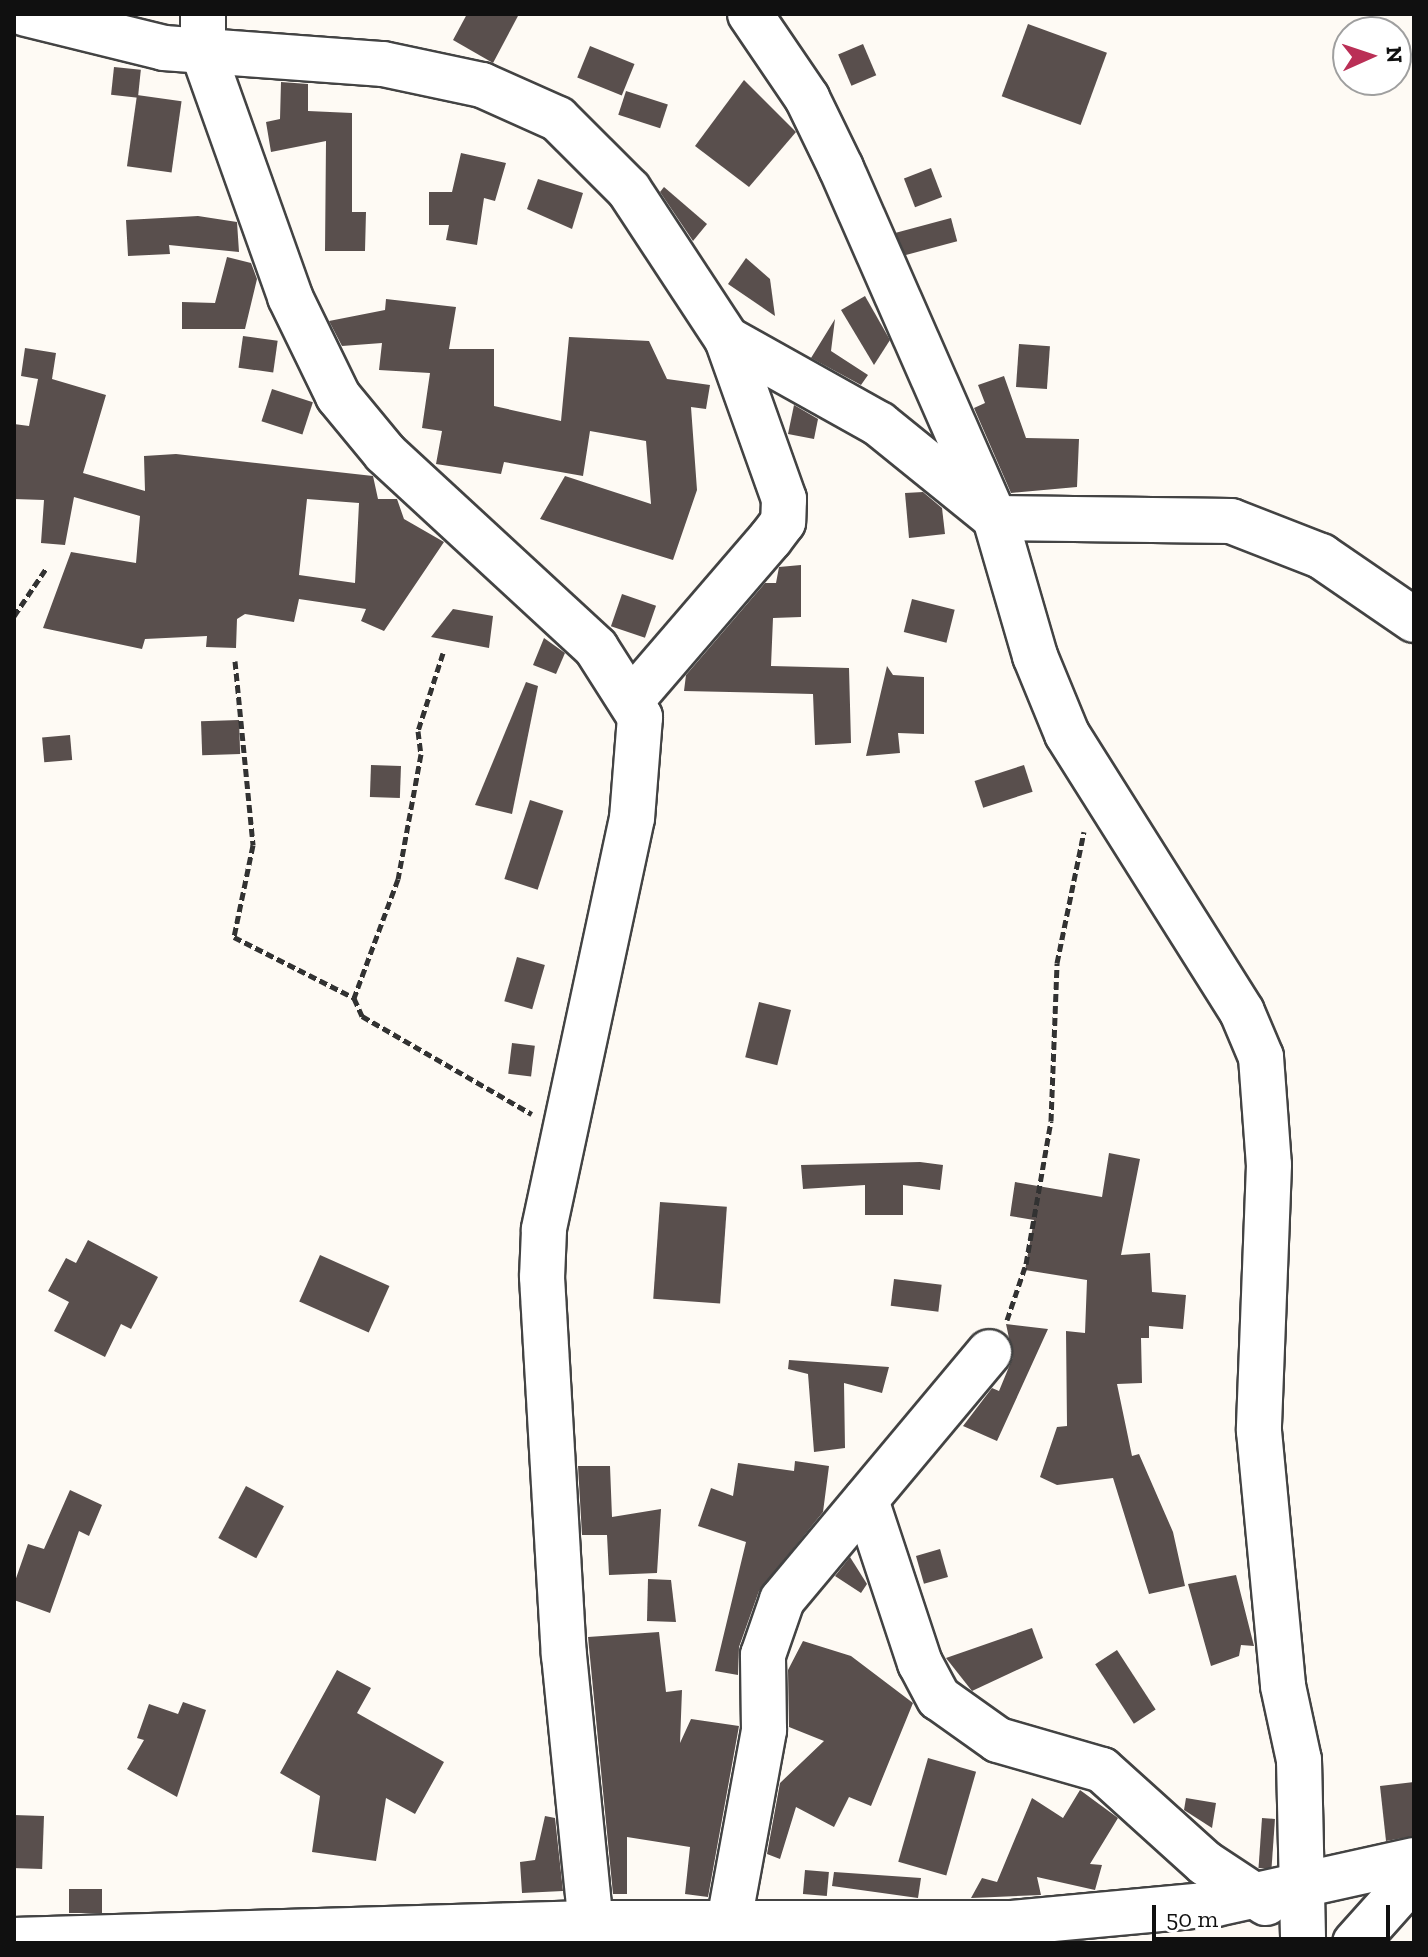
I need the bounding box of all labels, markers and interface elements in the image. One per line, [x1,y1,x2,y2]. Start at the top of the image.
north arrow [1332,16,1412,96]
text: N [1381,46,1408,64]
scale bar [1156,1889,1394,1939]
text: 50 m [1166,1904,1218,1933]

